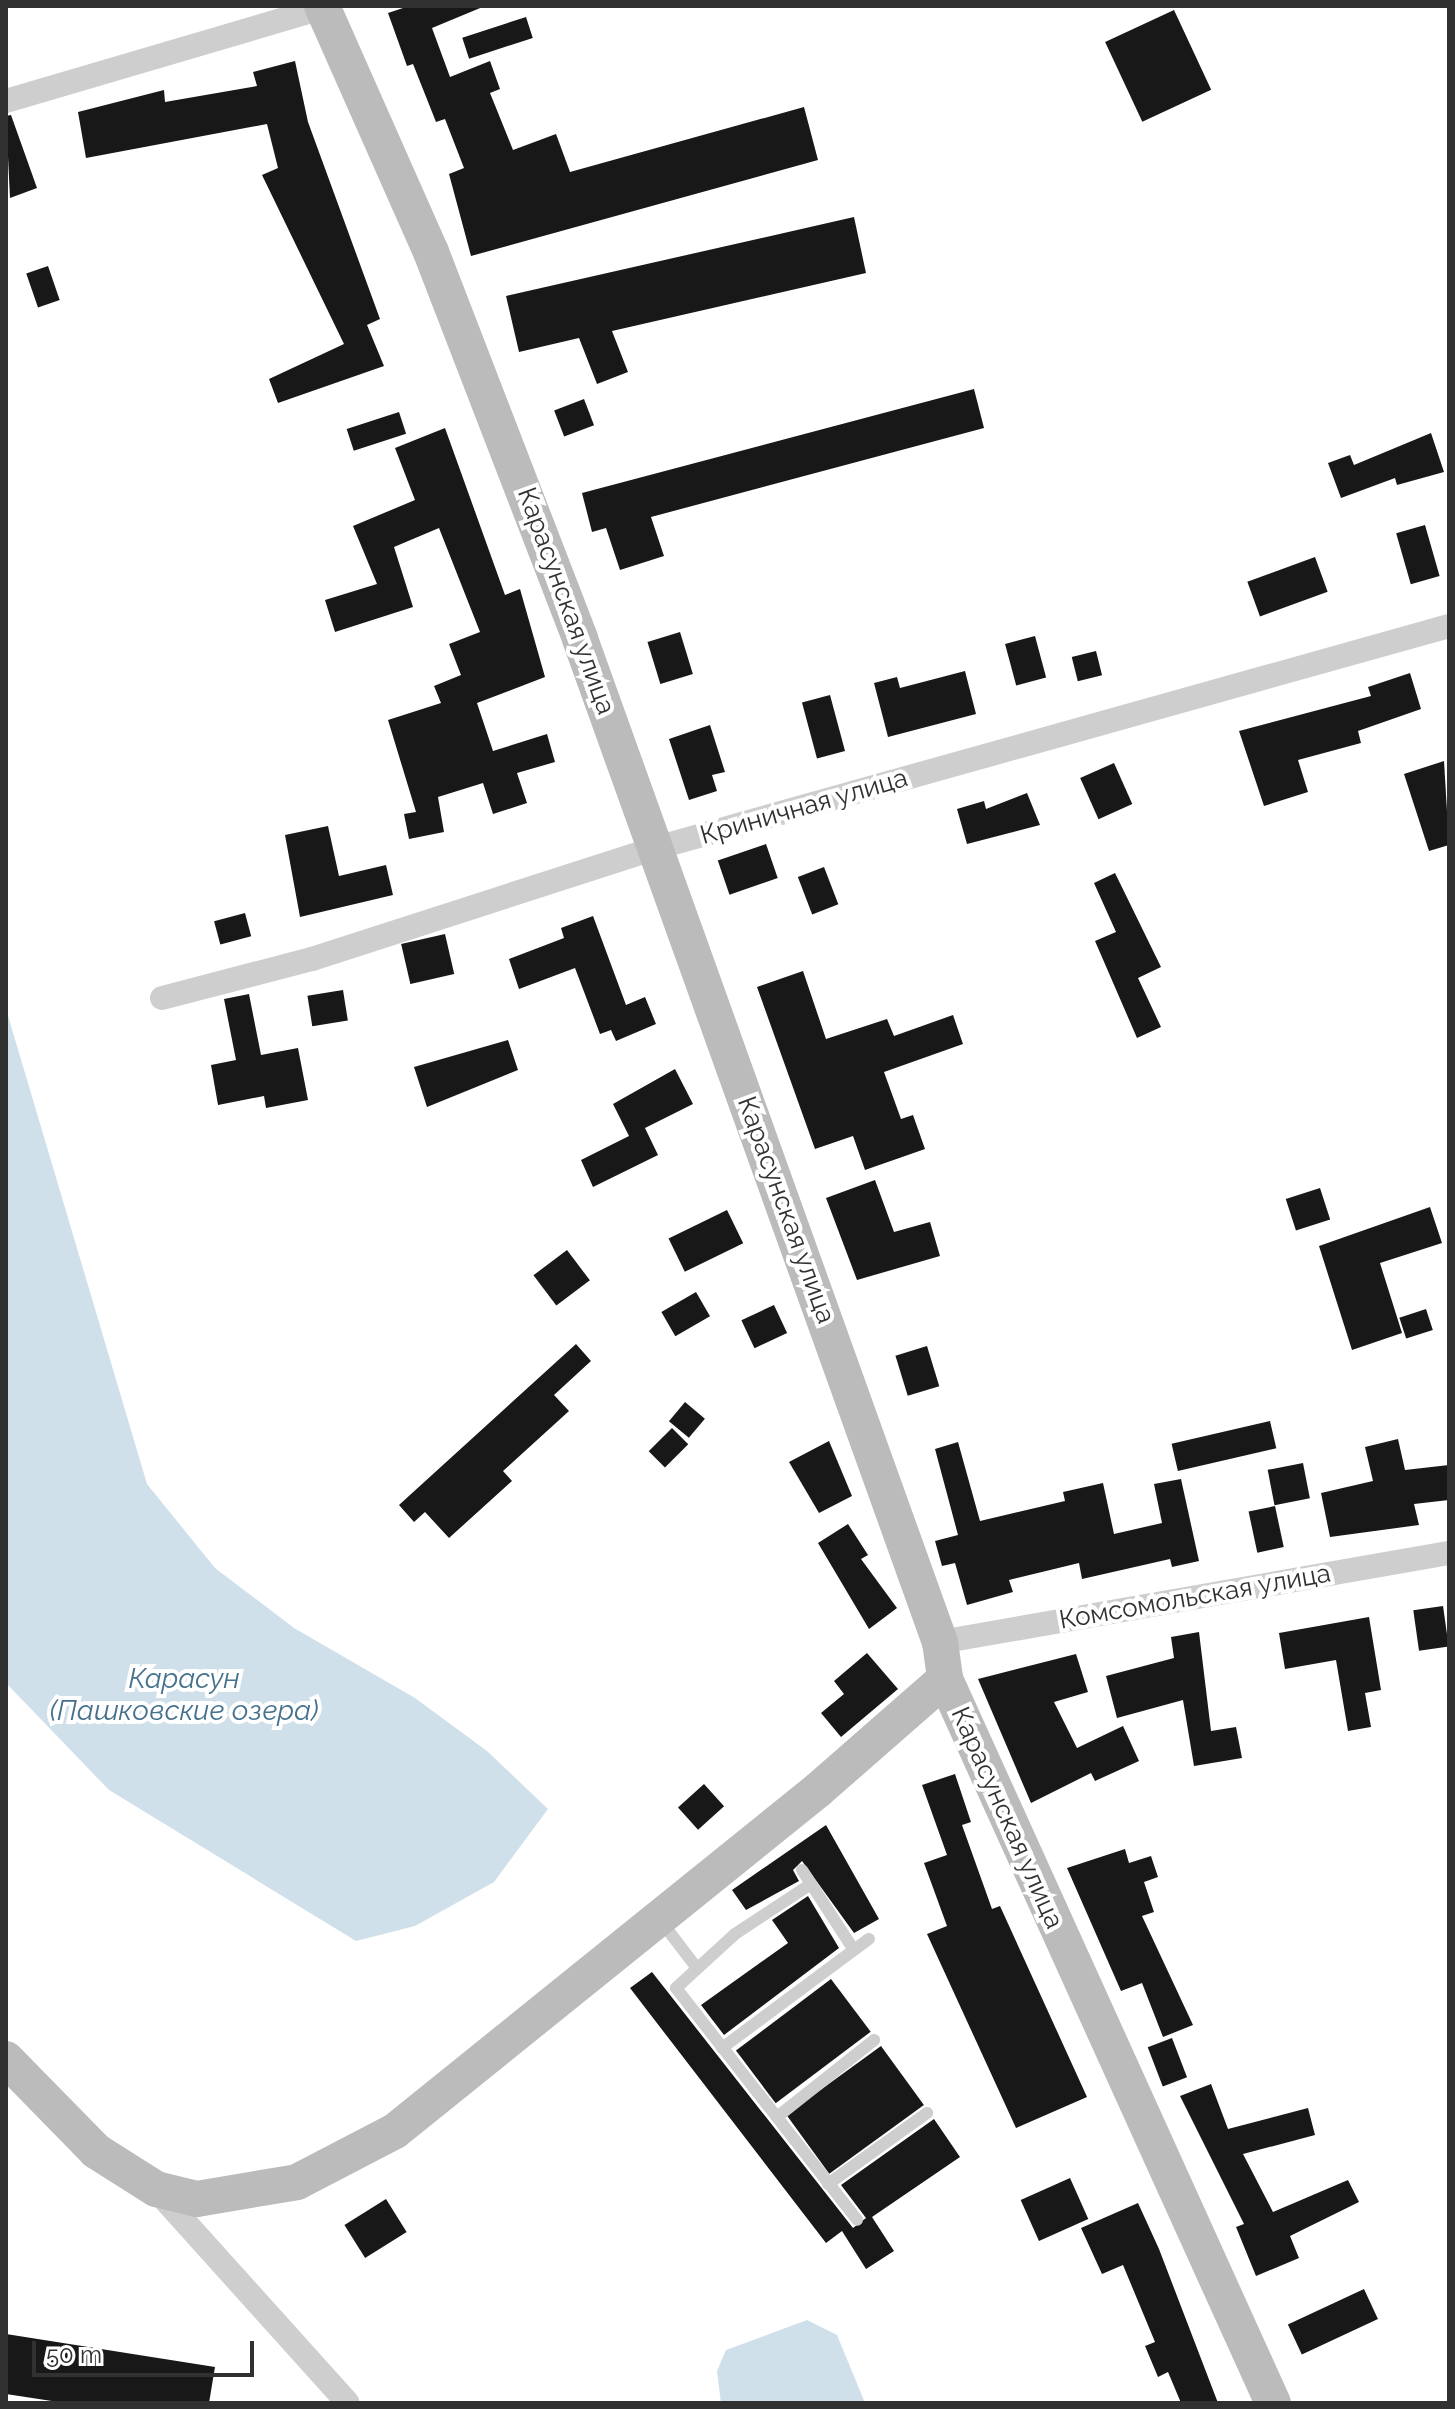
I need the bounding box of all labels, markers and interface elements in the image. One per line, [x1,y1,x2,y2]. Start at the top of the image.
street label: Карасунская улица [510,483,622,719]
street label: Криничная улица [696,762,912,852]
street label: Карасунская улица [730,1092,842,1328]
street label: Комсомольская улица [1057,1558,1333,1636]
water label: Карасун (Пашковские озера) [50,1662,318,1728]
street label: Карасунская улица [944,1702,1070,1934]
scale bar [36,2325,258,2375]
text: 50 m [46,2340,102,2369]

